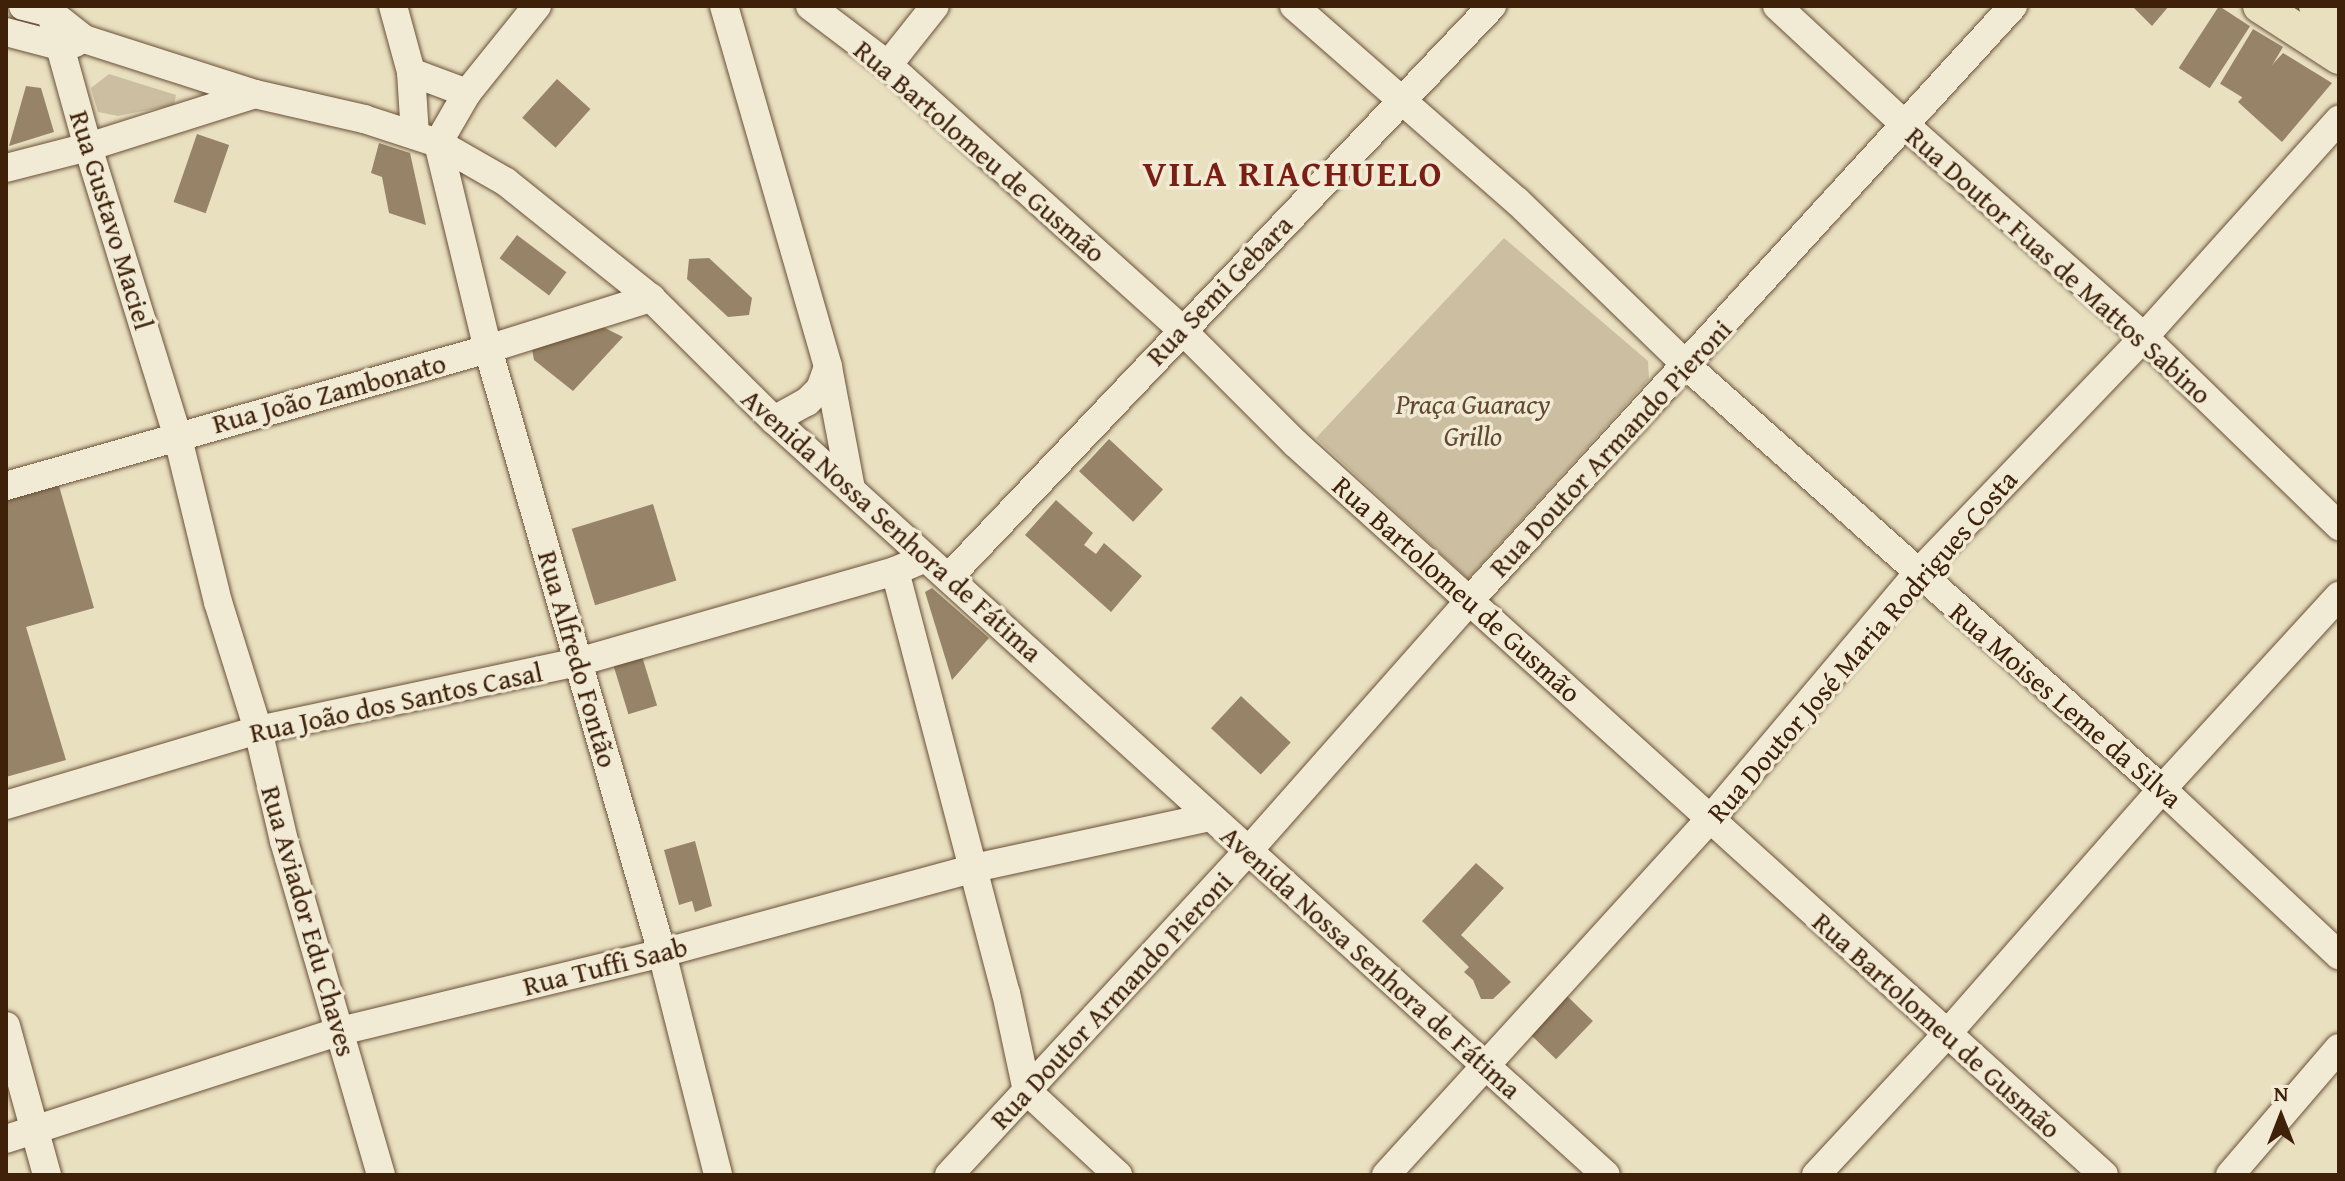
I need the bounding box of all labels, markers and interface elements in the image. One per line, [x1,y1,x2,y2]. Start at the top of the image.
street label: Rua Bartolomeu de Gusmão [847,33,1113,269]
street label: Rua Gustavo Maciel [63,106,161,334]
street label: Rua Doutor Fuas de Mattos Sabino [1899,119,2219,411]
district label: VILA RIACHUELO [1143,151,1443,195]
street label: Rua Semi Gebara [1139,208,1299,372]
street label: Rua Doutor Armando Pieroni [1482,312,1738,584]
street label: Rua João Zambonato [209,346,449,440]
street label: Avenida Nossa Senhora de Fátima [735,381,1049,669]
park label: Praça Guaracy Grillo [1396,387,1550,453]
street label: Rua Doutor José Maria Rodrigues Costa [1700,463,2024,829]
street label: Rua Bartolomeu de Gusmão [1326,469,1588,709]
street label: Rua Alfredo Fontão [531,547,625,771]
street label: Rua Moises Leme da Silva [1943,595,2189,815]
street label: Rua João dos Santos Casal [246,655,546,749]
street label: Rua Aviador Edu Chaves [254,782,364,1060]
street label: Avenida Nossa Senhora de Fátima [1214,818,1528,1106]
street label: Rua Doutor Armando Pieroni [983,864,1239,1136]
street label: Rua Bartolomeu de Gusmão [1806,905,2068,1145]
street label: Rua Tuffi Saab [519,929,691,1003]
north arrow [2241,1077,2321,1157]
text: N [2274,1077,2288,1109]

